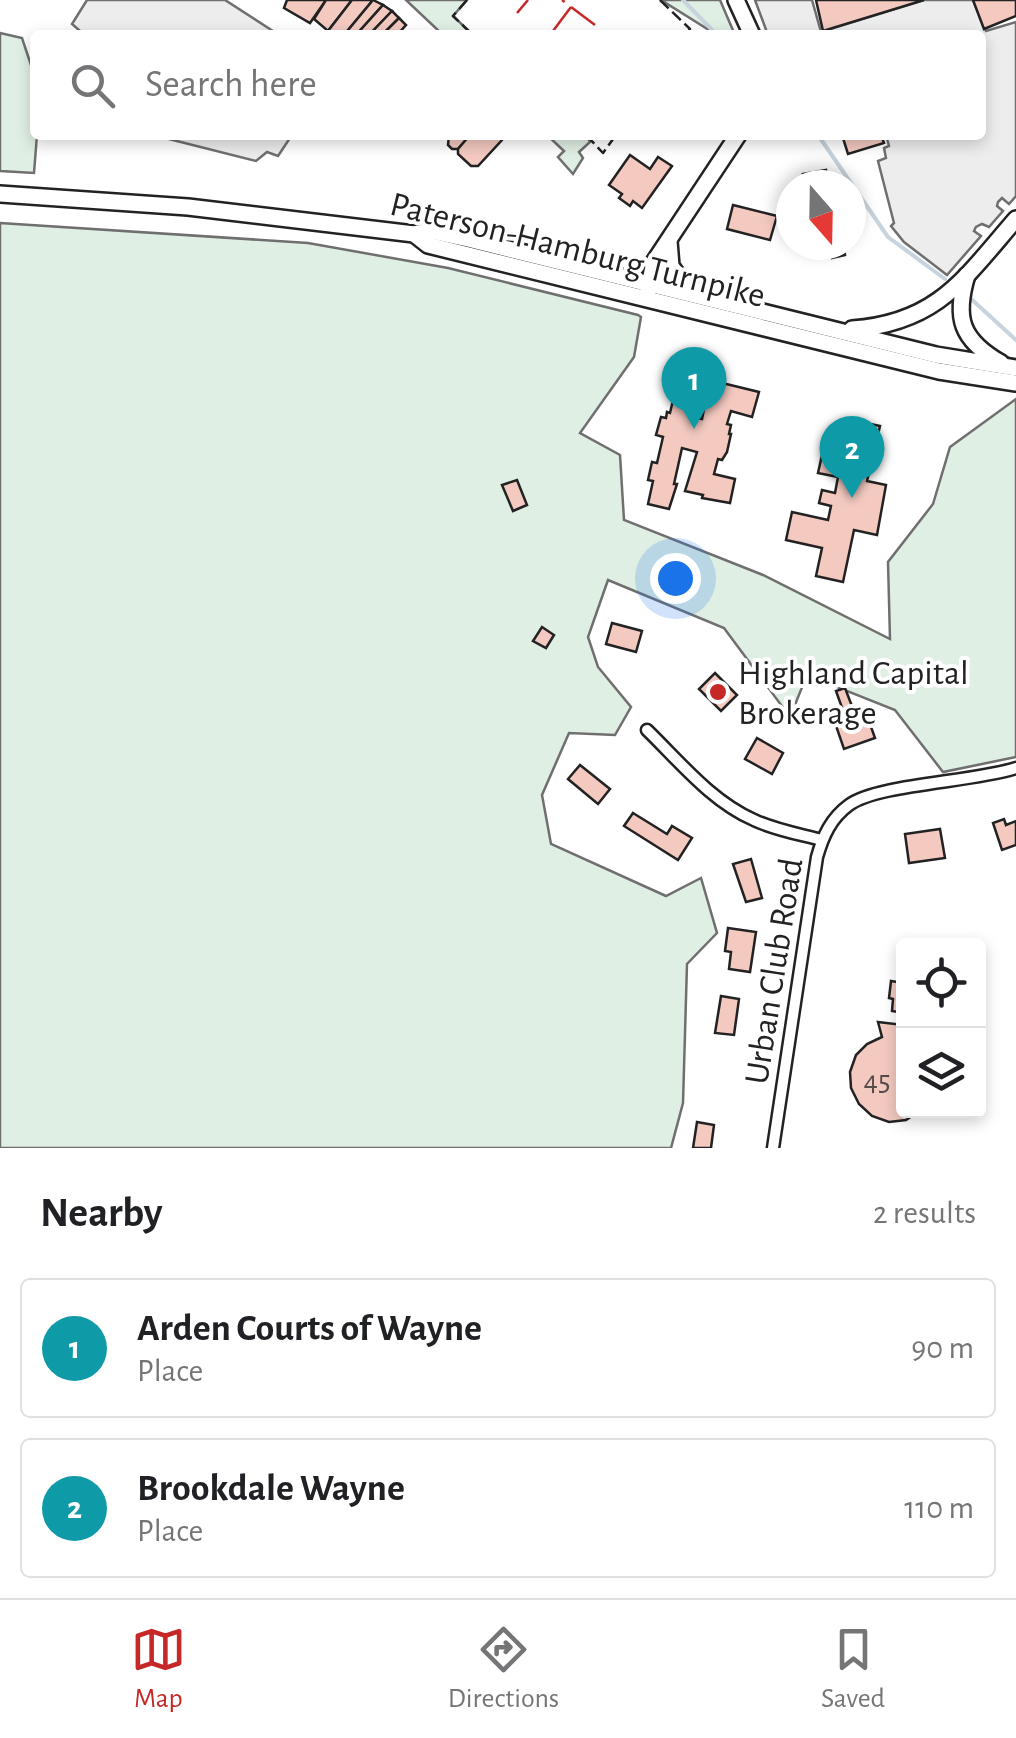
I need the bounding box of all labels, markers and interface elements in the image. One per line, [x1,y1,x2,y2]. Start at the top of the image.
search box [30,30,986,140]
icon: search [65,58,120,113]
text: Search here [145,66,317,104]
north arrow [776,170,866,260]
street label: Paterson-Hamburg Turnpike [387,187,769,314]
pin: 1 [662,346,726,429]
pin: 2 [820,416,884,498]
your location [650,553,701,604]
place label: Highland Capital Brokerage [738,656,969,731]
marker: Highland Capital Brokerage [707,681,729,703]
street label: Urban Club Road [739,856,810,1087]
map controls [896,938,986,1118]
button: locate [896,938,986,1028]
button: layers [896,1028,986,1118]
house number: 45 [864,1066,890,1096]
text: Nearby [40,1192,163,1234]
text: 2 results [873,1197,976,1229]
text: Arden Courts of Wayne [137,1310,482,1348]
text: 1 [69,1332,80,1364]
text: 90 m [911,1332,974,1364]
text: Place [137,1355,203,1387]
text: Brookdale Wayne [137,1470,405,1508]
text: 2 [67,1492,82,1524]
text: 110 m [904,1492,974,1524]
text: Place [137,1515,203,1547]
tab: Map [131,1622,186,1716]
tab: Directions [448,1622,559,1716]
tab: Saved [821,1622,885,1716]

